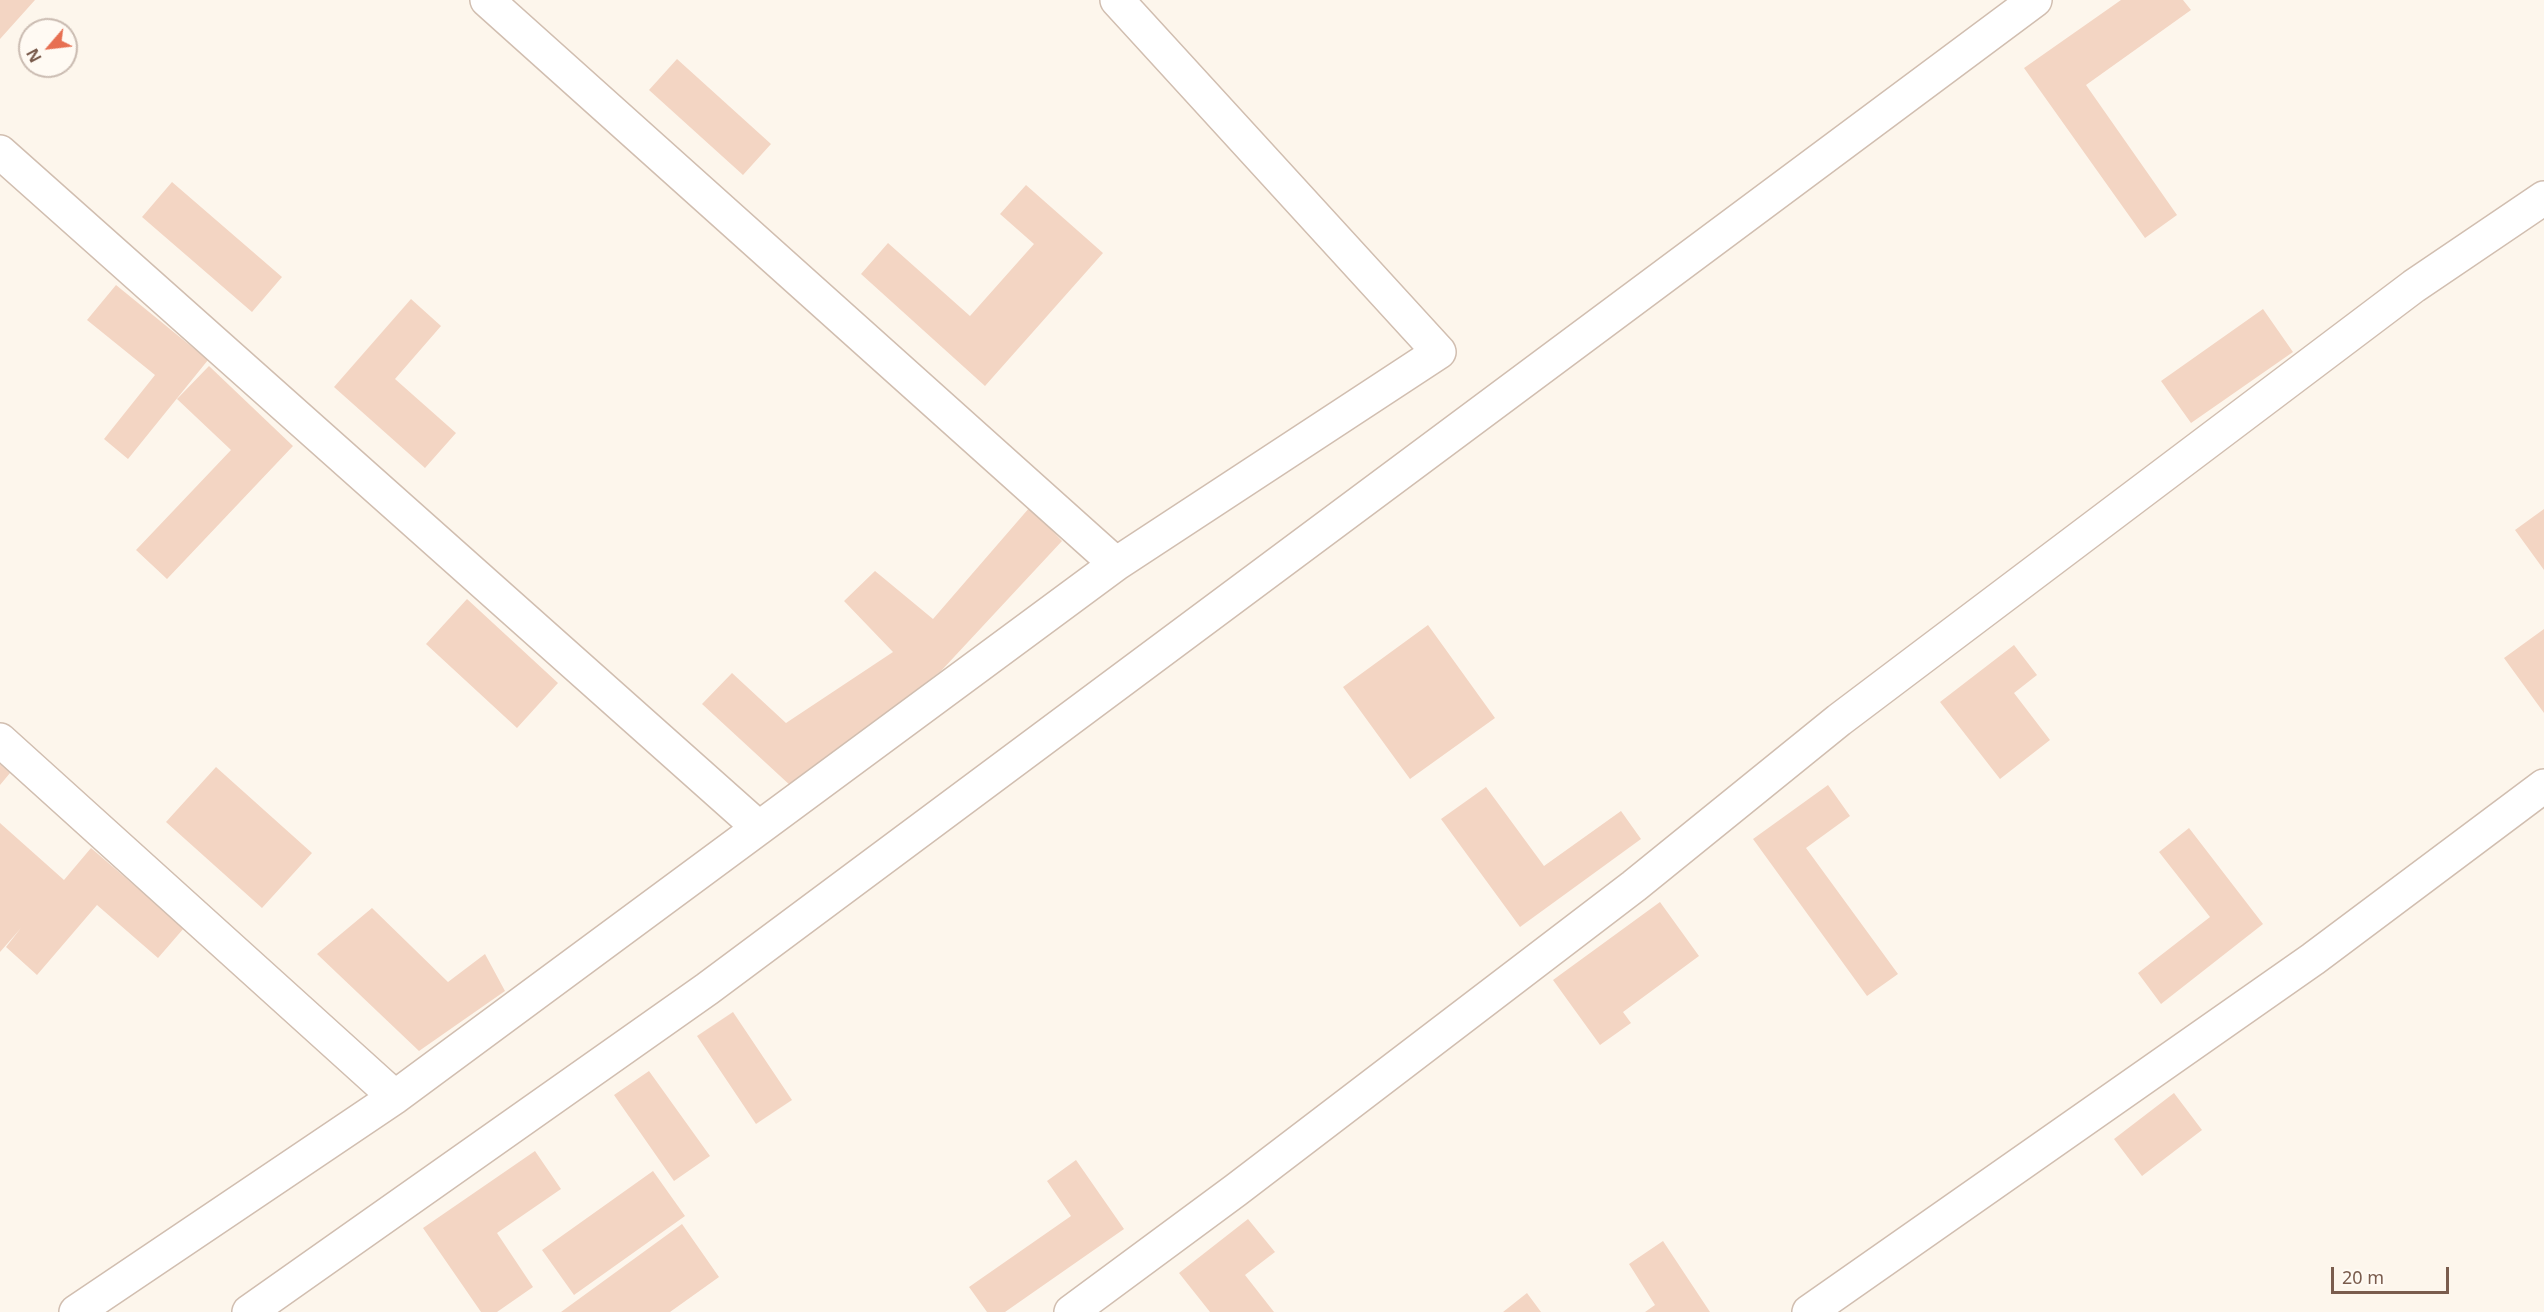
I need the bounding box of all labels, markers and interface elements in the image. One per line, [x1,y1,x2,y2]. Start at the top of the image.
north arrow [18,18,78,78]
text: N [21,45,47,66]
scale bar [2334,1255,2452,1293]
text: 20 m [2342,1265,2384,1289]

